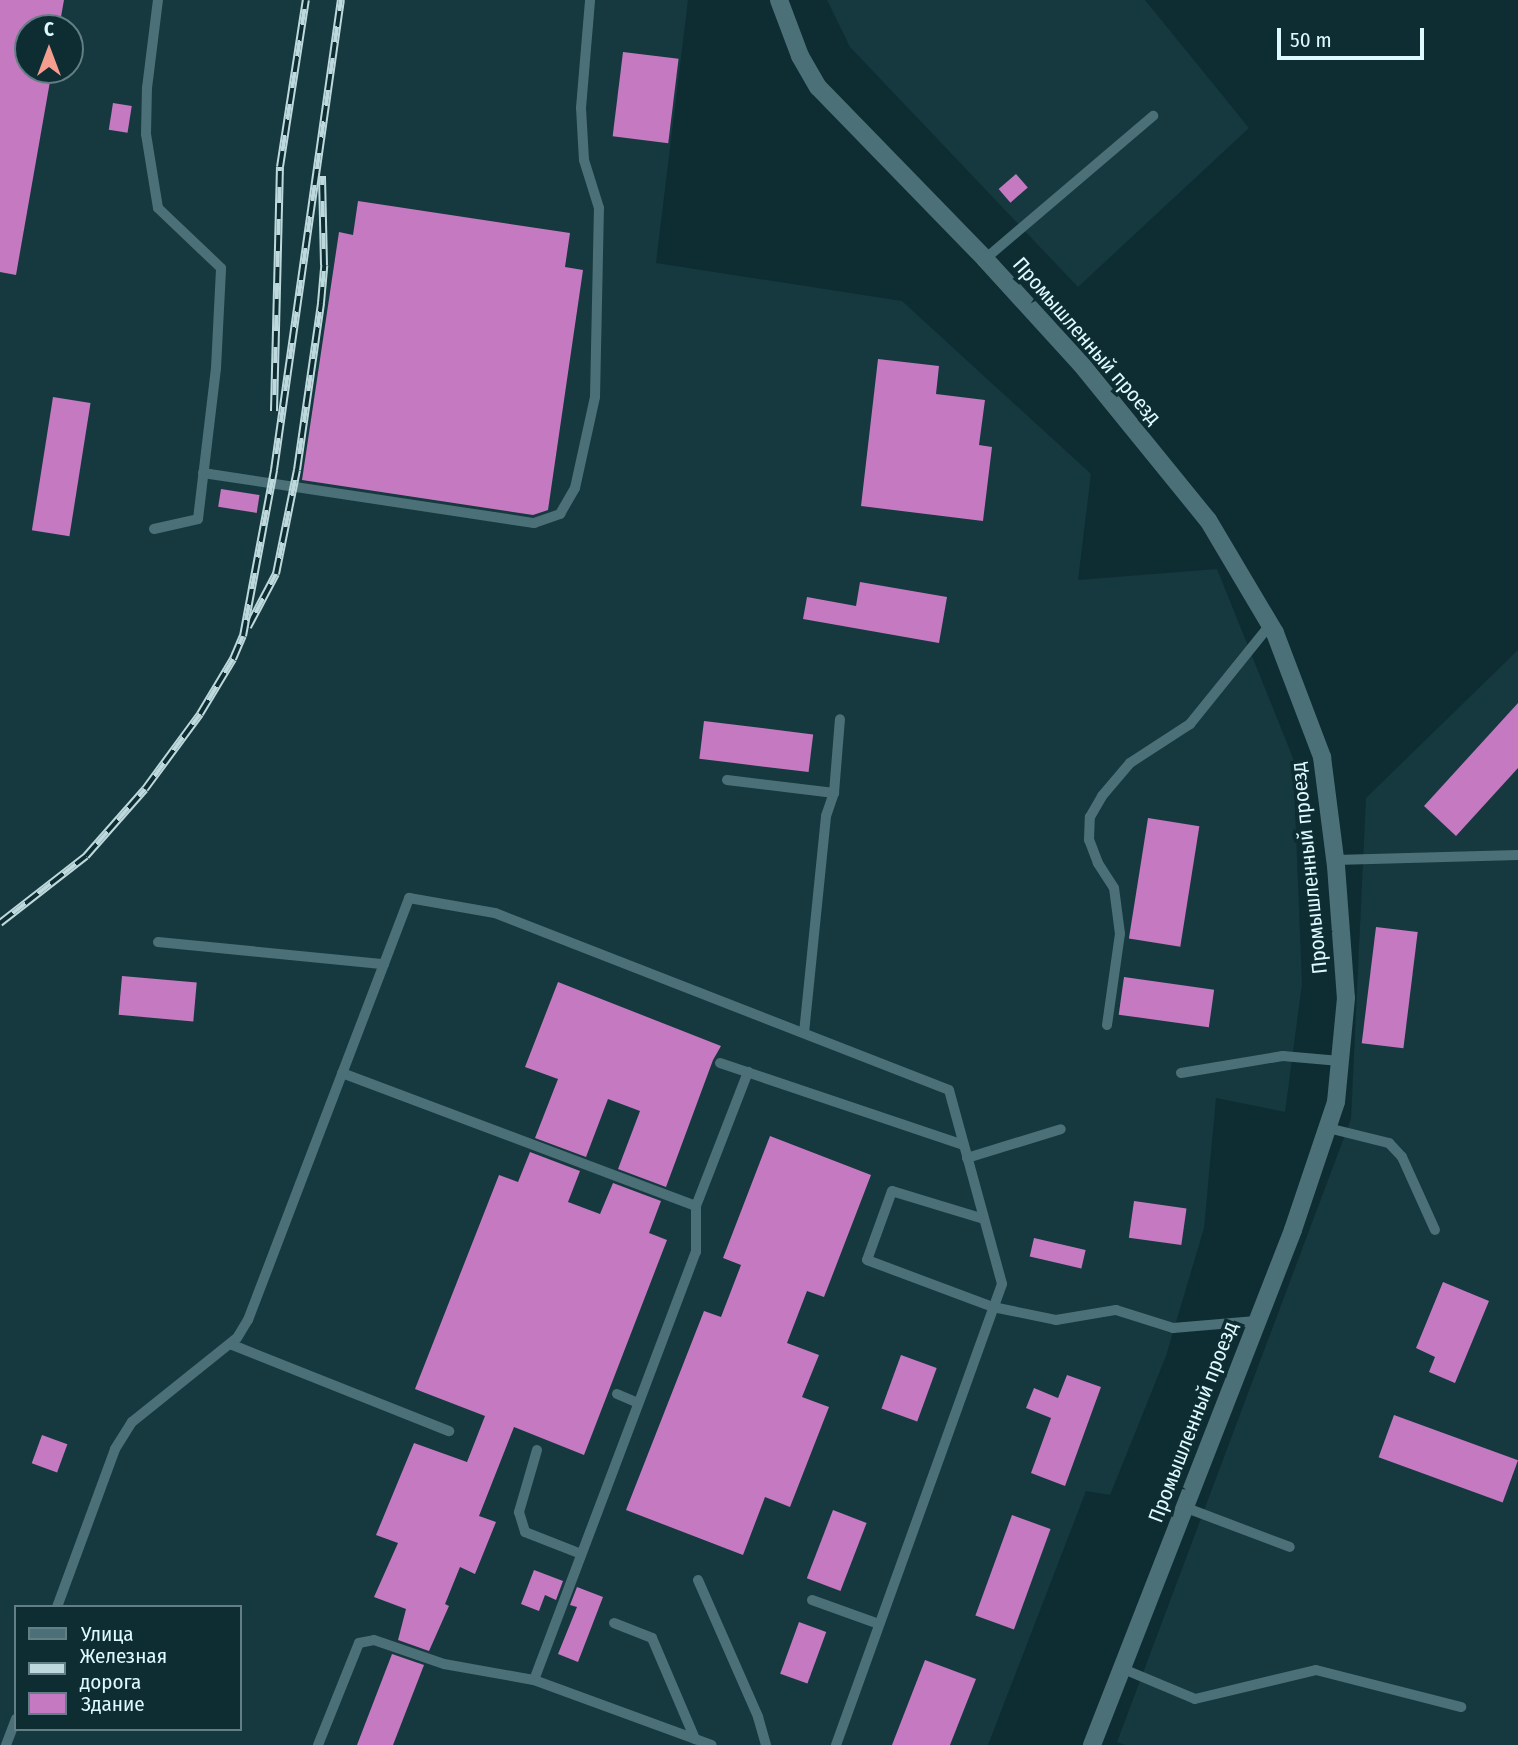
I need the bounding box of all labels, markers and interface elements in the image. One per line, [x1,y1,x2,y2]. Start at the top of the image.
north arrow [14,14,84,84]
scale bar [1280,14,1427,58]
text: С [44,18,54,41]
text: 50 m [1290,27,1332,53]
street label: Промышленный проезд [1008,252,1166,430]
street label: Промышленный проезд [1285,761,1333,975]
street label: Промышленный проезд [1143,1318,1243,1526]
legend [14,1605,242,1731]
text: Улица [81,1621,134,1647]
text: Железная дорога [80,1643,167,1695]
text: Здание [81,1691,145,1717]

